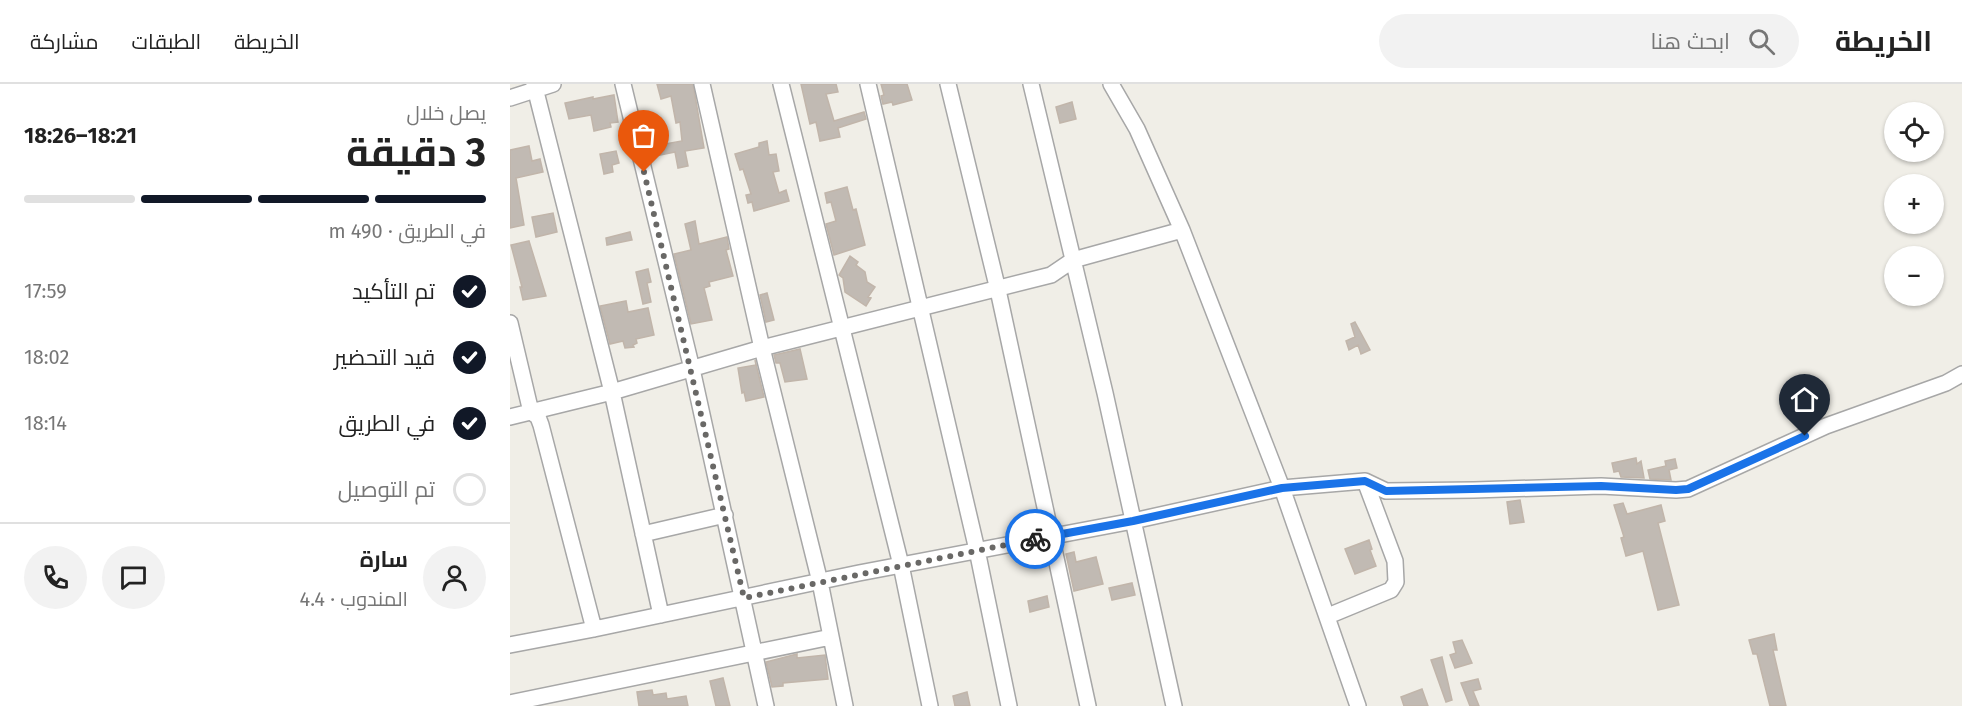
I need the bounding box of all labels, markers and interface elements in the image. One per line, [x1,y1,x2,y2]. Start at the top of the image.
search box [1379,14,1799,68]
icon: search [1745,25,1778,58]
text: الخريطة [1835,25,1932,58]
text: ابحث هنا [1651,28,1730,55]
text: مشاركة [30,29,99,55]
text: الطبقات [132,29,201,55]
text: الخريطة [234,29,300,55]
text: يصل خلال [406,101,486,125]
map controls [1884,102,1944,306]
button: locate [1884,102,1944,162]
pin [618,110,669,172]
icon: bag [627,119,660,152]
text: 18:21–18:26 [24,122,137,149]
text: 3 دقيقة [346,130,486,176]
button: + [1884,174,1944,234]
text: في الطريق · 490 m [328,219,486,243]
button: − [1884,246,1944,306]
icon: check [453,275,486,308]
text: تم التأكيد [352,278,435,305]
text: 17:59 [24,279,67,303]
icon: check [453,341,486,374]
text: قيد التحضير [334,344,435,371]
text: 18:02 [24,345,69,369]
pin [1779,374,1830,436]
icon: home [1788,383,1821,416]
icon: check [453,407,486,440]
text: في الطريق [338,410,435,437]
text: 18:14 [24,411,67,435]
text: تم التوصيل [338,476,435,503]
courier [1005,509,1065,569]
icon: bike [1019,523,1052,556]
button: phone [24,546,87,609]
button: chat [102,546,165,609]
text: سارة [360,546,408,573]
button: person [423,546,486,609]
text: المندوب · 4.4 [300,587,408,611]

